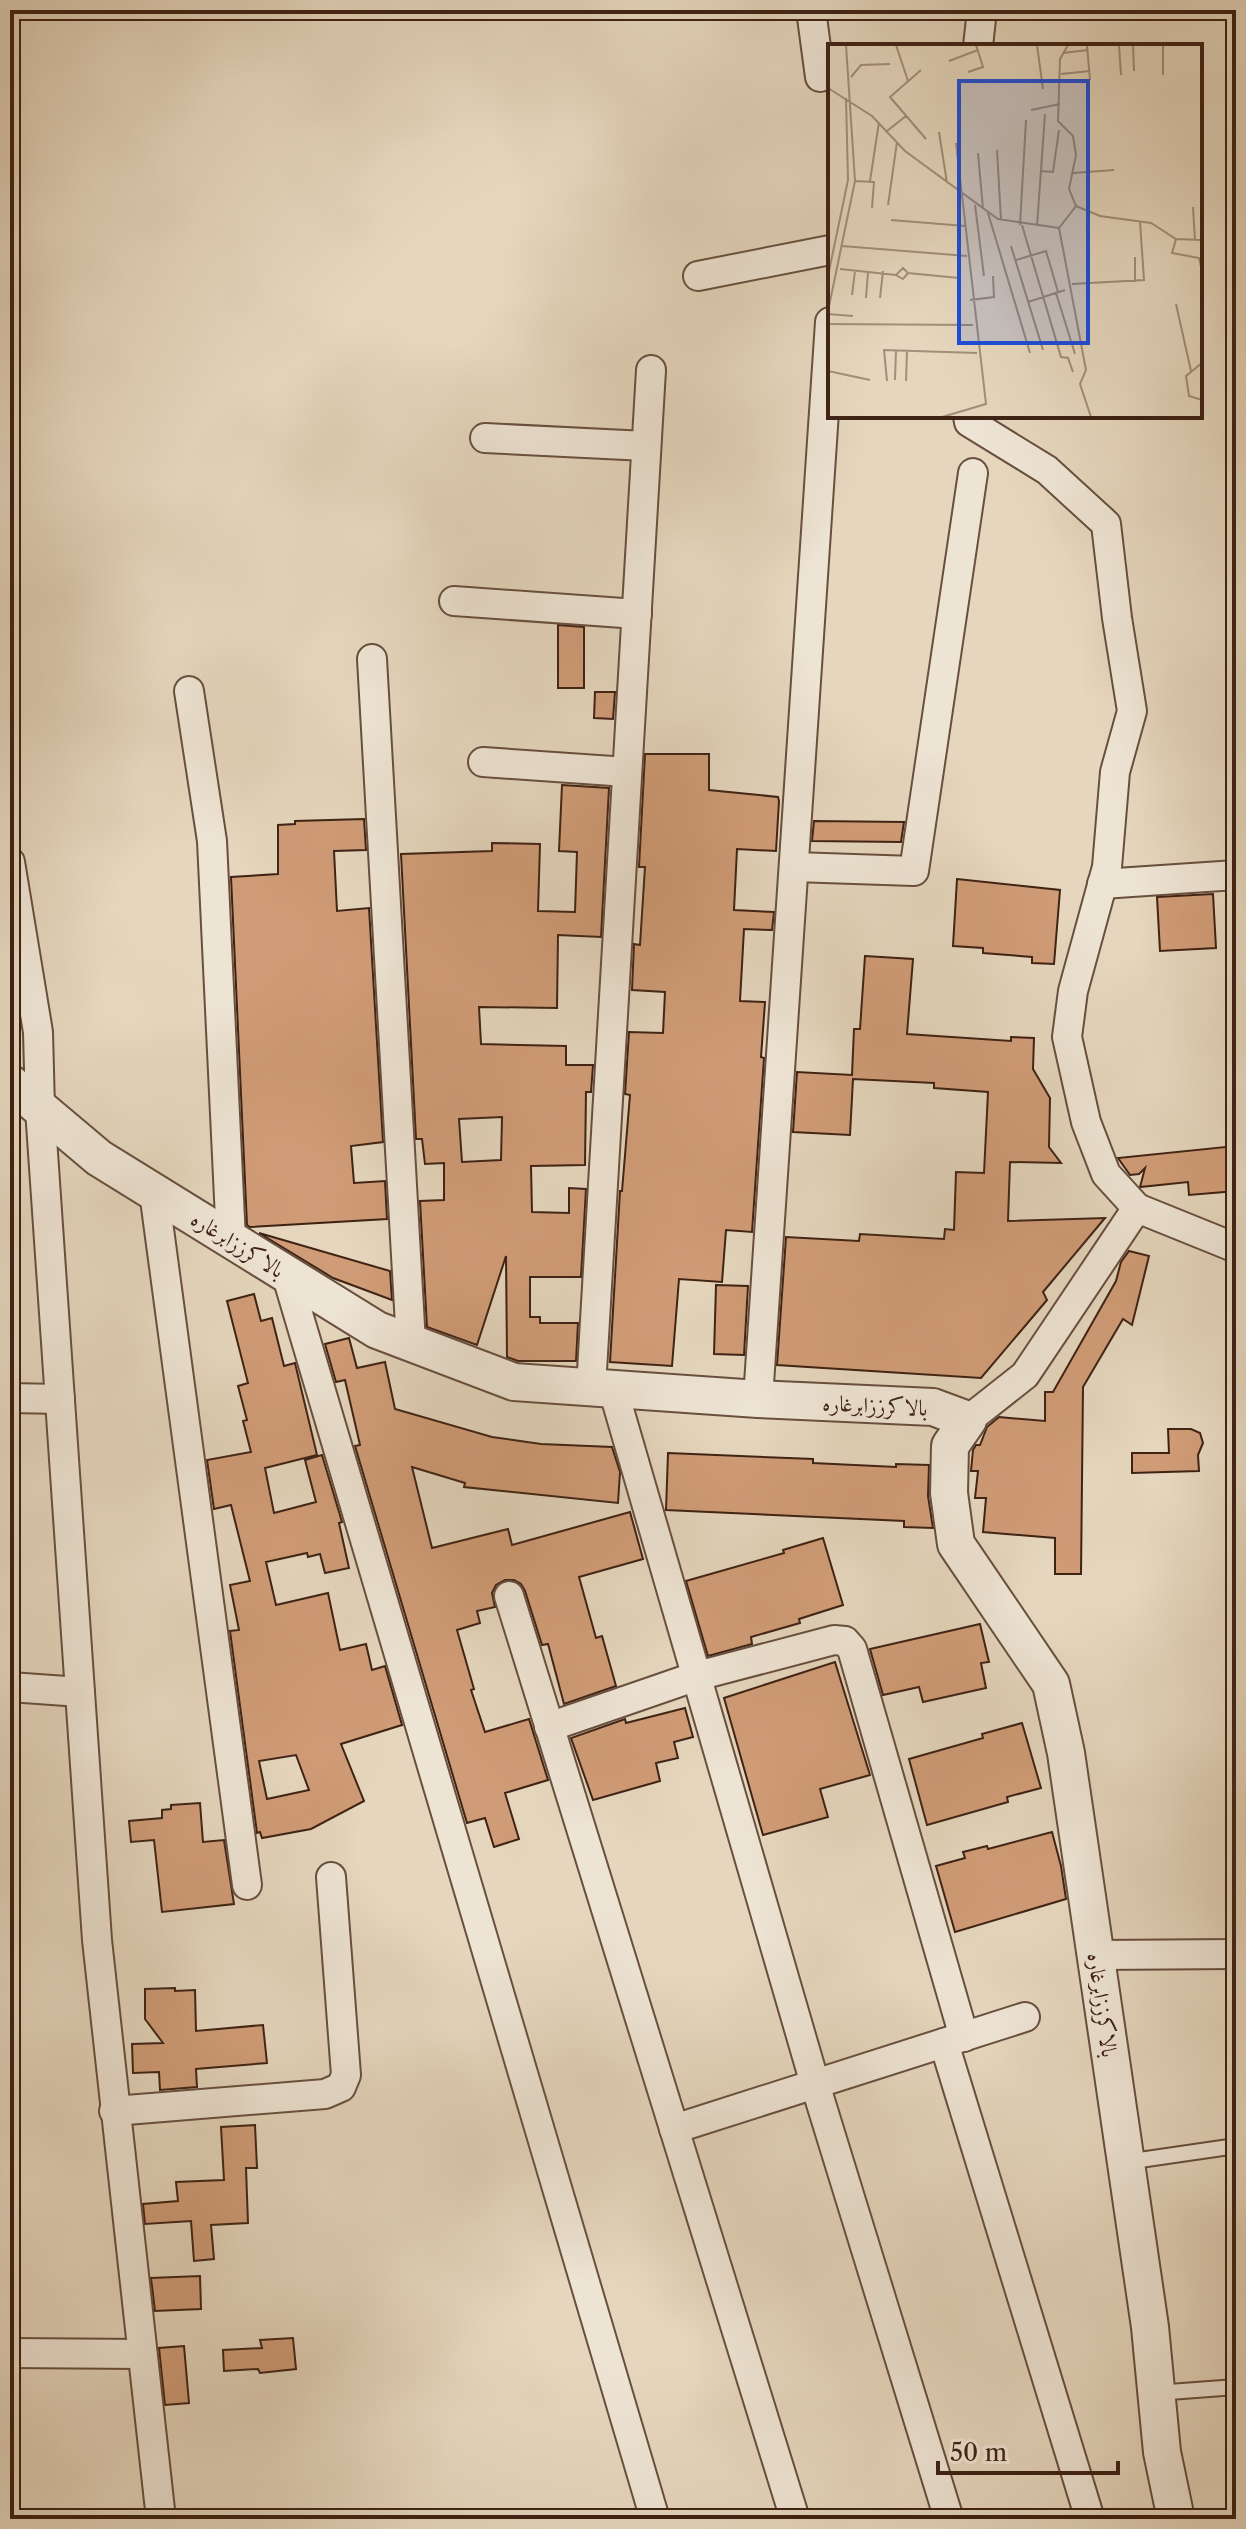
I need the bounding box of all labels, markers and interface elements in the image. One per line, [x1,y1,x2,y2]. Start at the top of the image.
inset map [828,44,1202,418]
street label: بالاکرززابرغاره [186,1205,289,1284]
street label: بالاکرززابرغاره [822,1389,928,1422]
street label: بالاکرززابرغاره [1082,1951,1123,2059]
scale bar [938,2425,1118,2475]
text: 50 m [950,2438,1007,2467]

